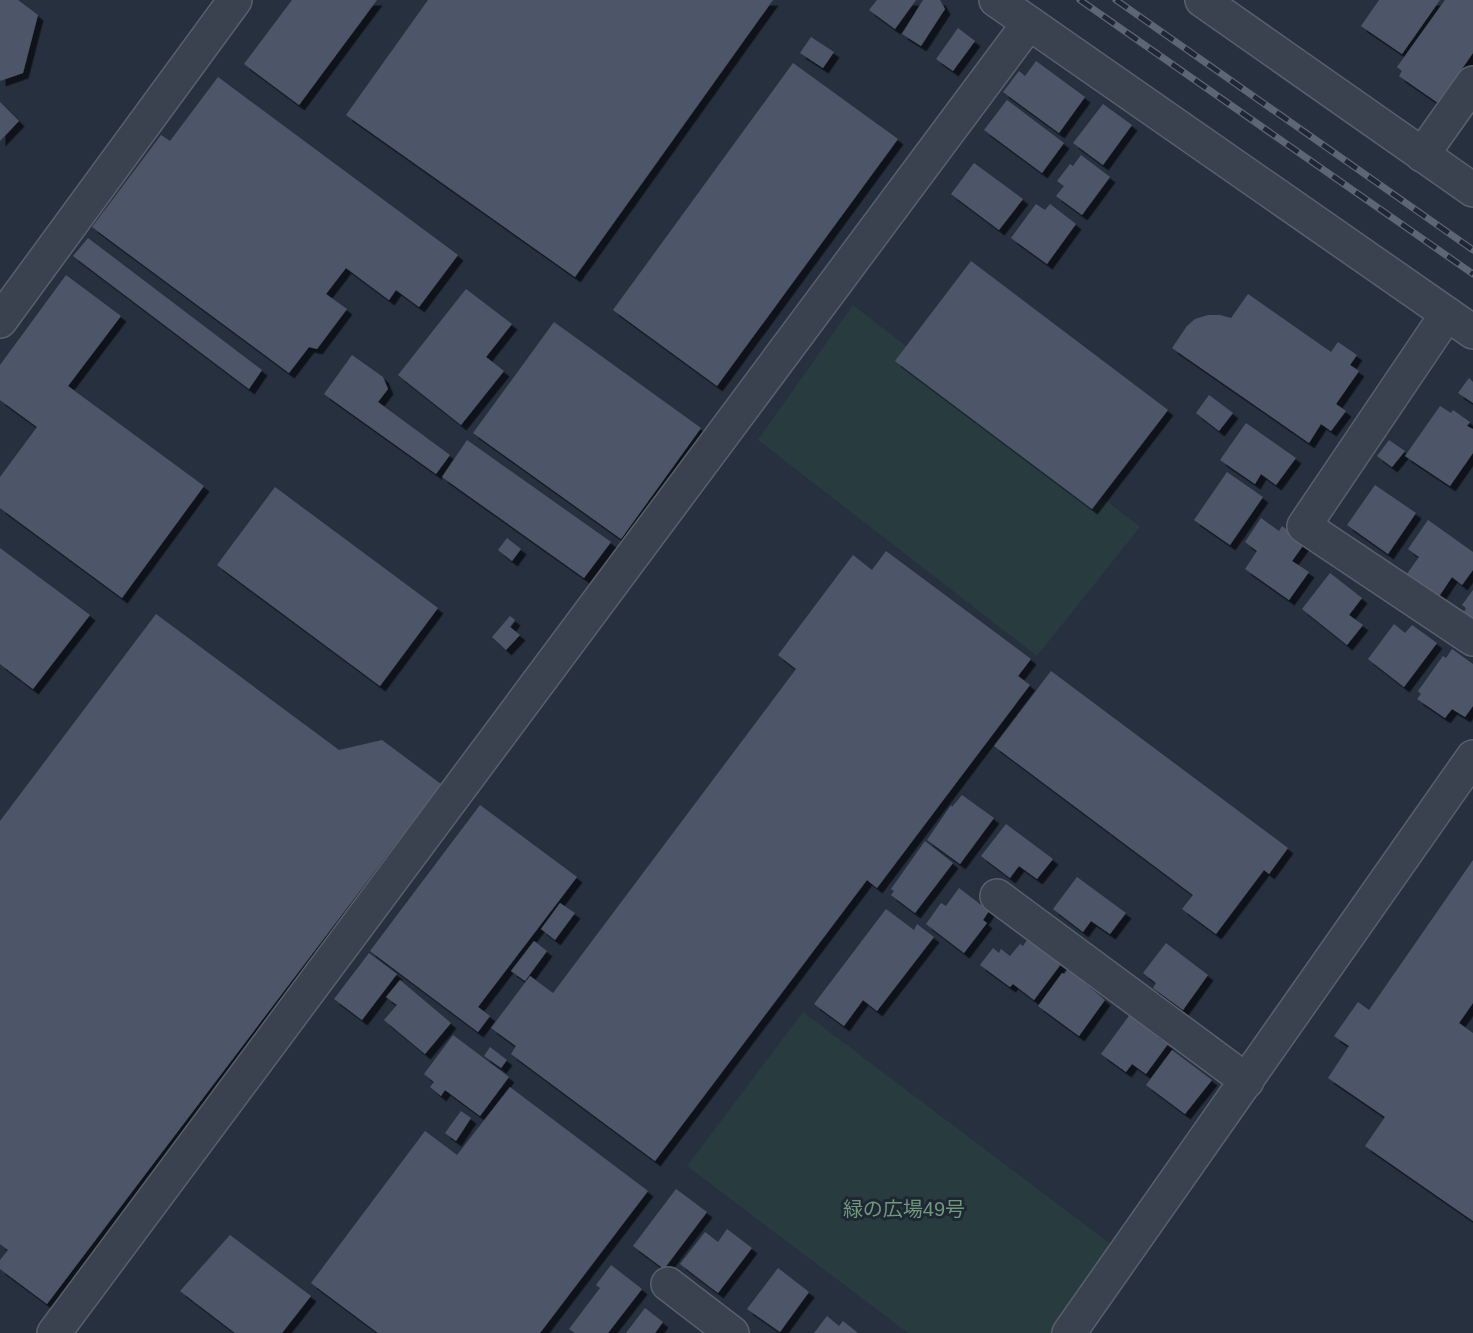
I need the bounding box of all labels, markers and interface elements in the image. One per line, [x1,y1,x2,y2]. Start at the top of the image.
park label: 緑の広場49号 [843,1198,965,1220]

